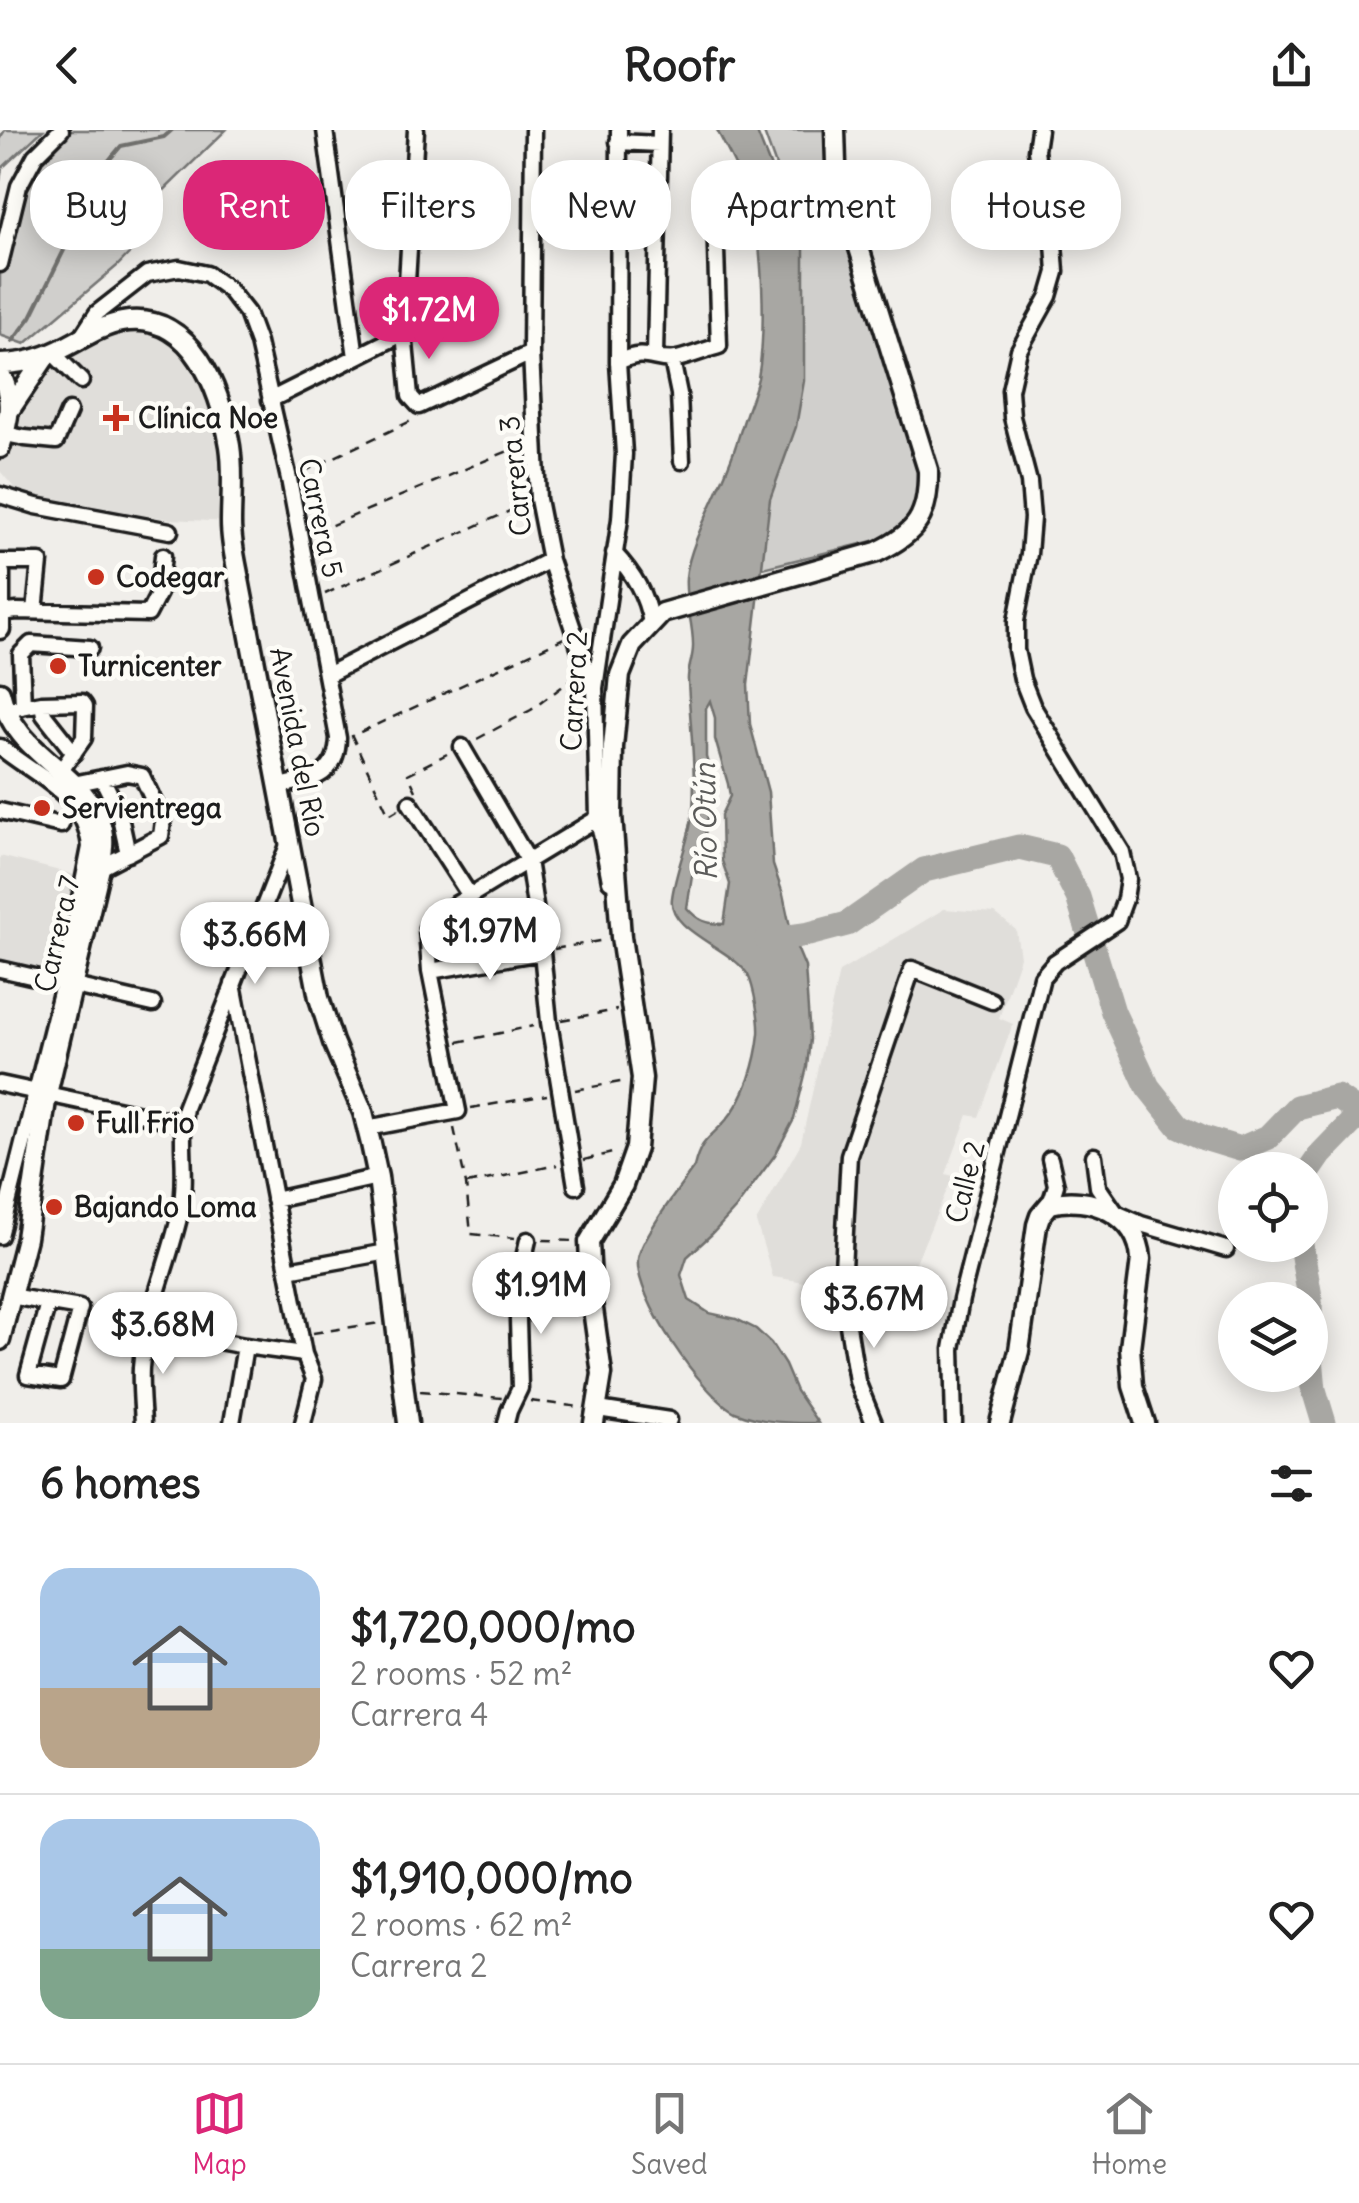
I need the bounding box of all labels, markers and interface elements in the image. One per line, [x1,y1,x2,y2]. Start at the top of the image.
text: Roofr [624,37,735,93]
icon: back [40,38,95,93]
icon: share [1264,38,1319,93]
chip: Buy [30,160,163,250]
chip: Rent [183,160,325,250]
chip: Filters [345,160,511,250]
chip: New [531,160,671,250]
chip: Apartment [691,160,931,250]
chip: House [951,160,1121,250]
pin: $1.72M [348,277,510,362]
text: $1.72M [381,289,477,330]
place label: Clínica Noe [138,400,278,436]
marker: Clínica Noe [103,405,129,431]
street label: Carrera 3 [491,414,539,538]
street label: Carrera 5 [291,455,351,581]
place label: Codegar [116,559,225,595]
marker: Codegar [85,566,107,588]
street label: Carrera 2 [553,630,595,752]
street label: Avenida del Río [262,644,334,840]
place label: Turnicenter [78,648,222,684]
marker: Turnicenter [47,655,69,677]
water label: Río Otún [685,762,725,881]
place label: Servientrega [62,790,222,826]
marker: Servientrega [31,797,53,819]
street label: Carrera 7 [26,872,88,996]
pin: $1.97M [409,898,571,983]
pin: $3.66M [174,902,336,987]
text: $1.97M [442,910,538,951]
text: $3.66M [202,914,308,955]
place label: Full Frio [96,1105,194,1141]
marker: Full Frio [65,1112,87,1134]
street label: Calle 2 [937,1137,993,1227]
map controls [1218,1152,1328,1392]
button: locate [1218,1152,1328,1262]
place label: Bajando Loma [74,1189,257,1225]
marker: Bajando Loma [43,1196,65,1218]
pin: $1.91M [460,1252,622,1337]
text: $1.91M [494,1264,588,1305]
pin: $3.67M [793,1266,955,1351]
text: $3.67M [823,1278,925,1319]
button: layers [1218,1282,1328,1392]
pin: $3.68M [82,1292,244,1377]
text: $3.68M [110,1304,216,1345]
icon: filters [1264,1456,1319,1511]
text: 6 homes [40,1457,201,1509]
text: $1,720,000/mo [350,1601,636,1653]
icon: home [120,1608,240,1728]
icon: heart [1264,1641,1319,1696]
text: 2 rooms · 52 m² [350,1653,572,1694]
text: Carrera 4 [350,1694,489,1735]
text: $1,910,000/mo [350,1852,633,1904]
icon: home [120,1859,240,1979]
icon: heart [1264,1892,1319,1947]
text: 2 rooms · 62 m² [350,1904,573,1945]
text: Carrera 2 [350,1945,488,1986]
tab: Map [192,2086,247,2182]
tab: Saved [631,2086,708,2182]
tab: Home [1092,2086,1167,2182]

